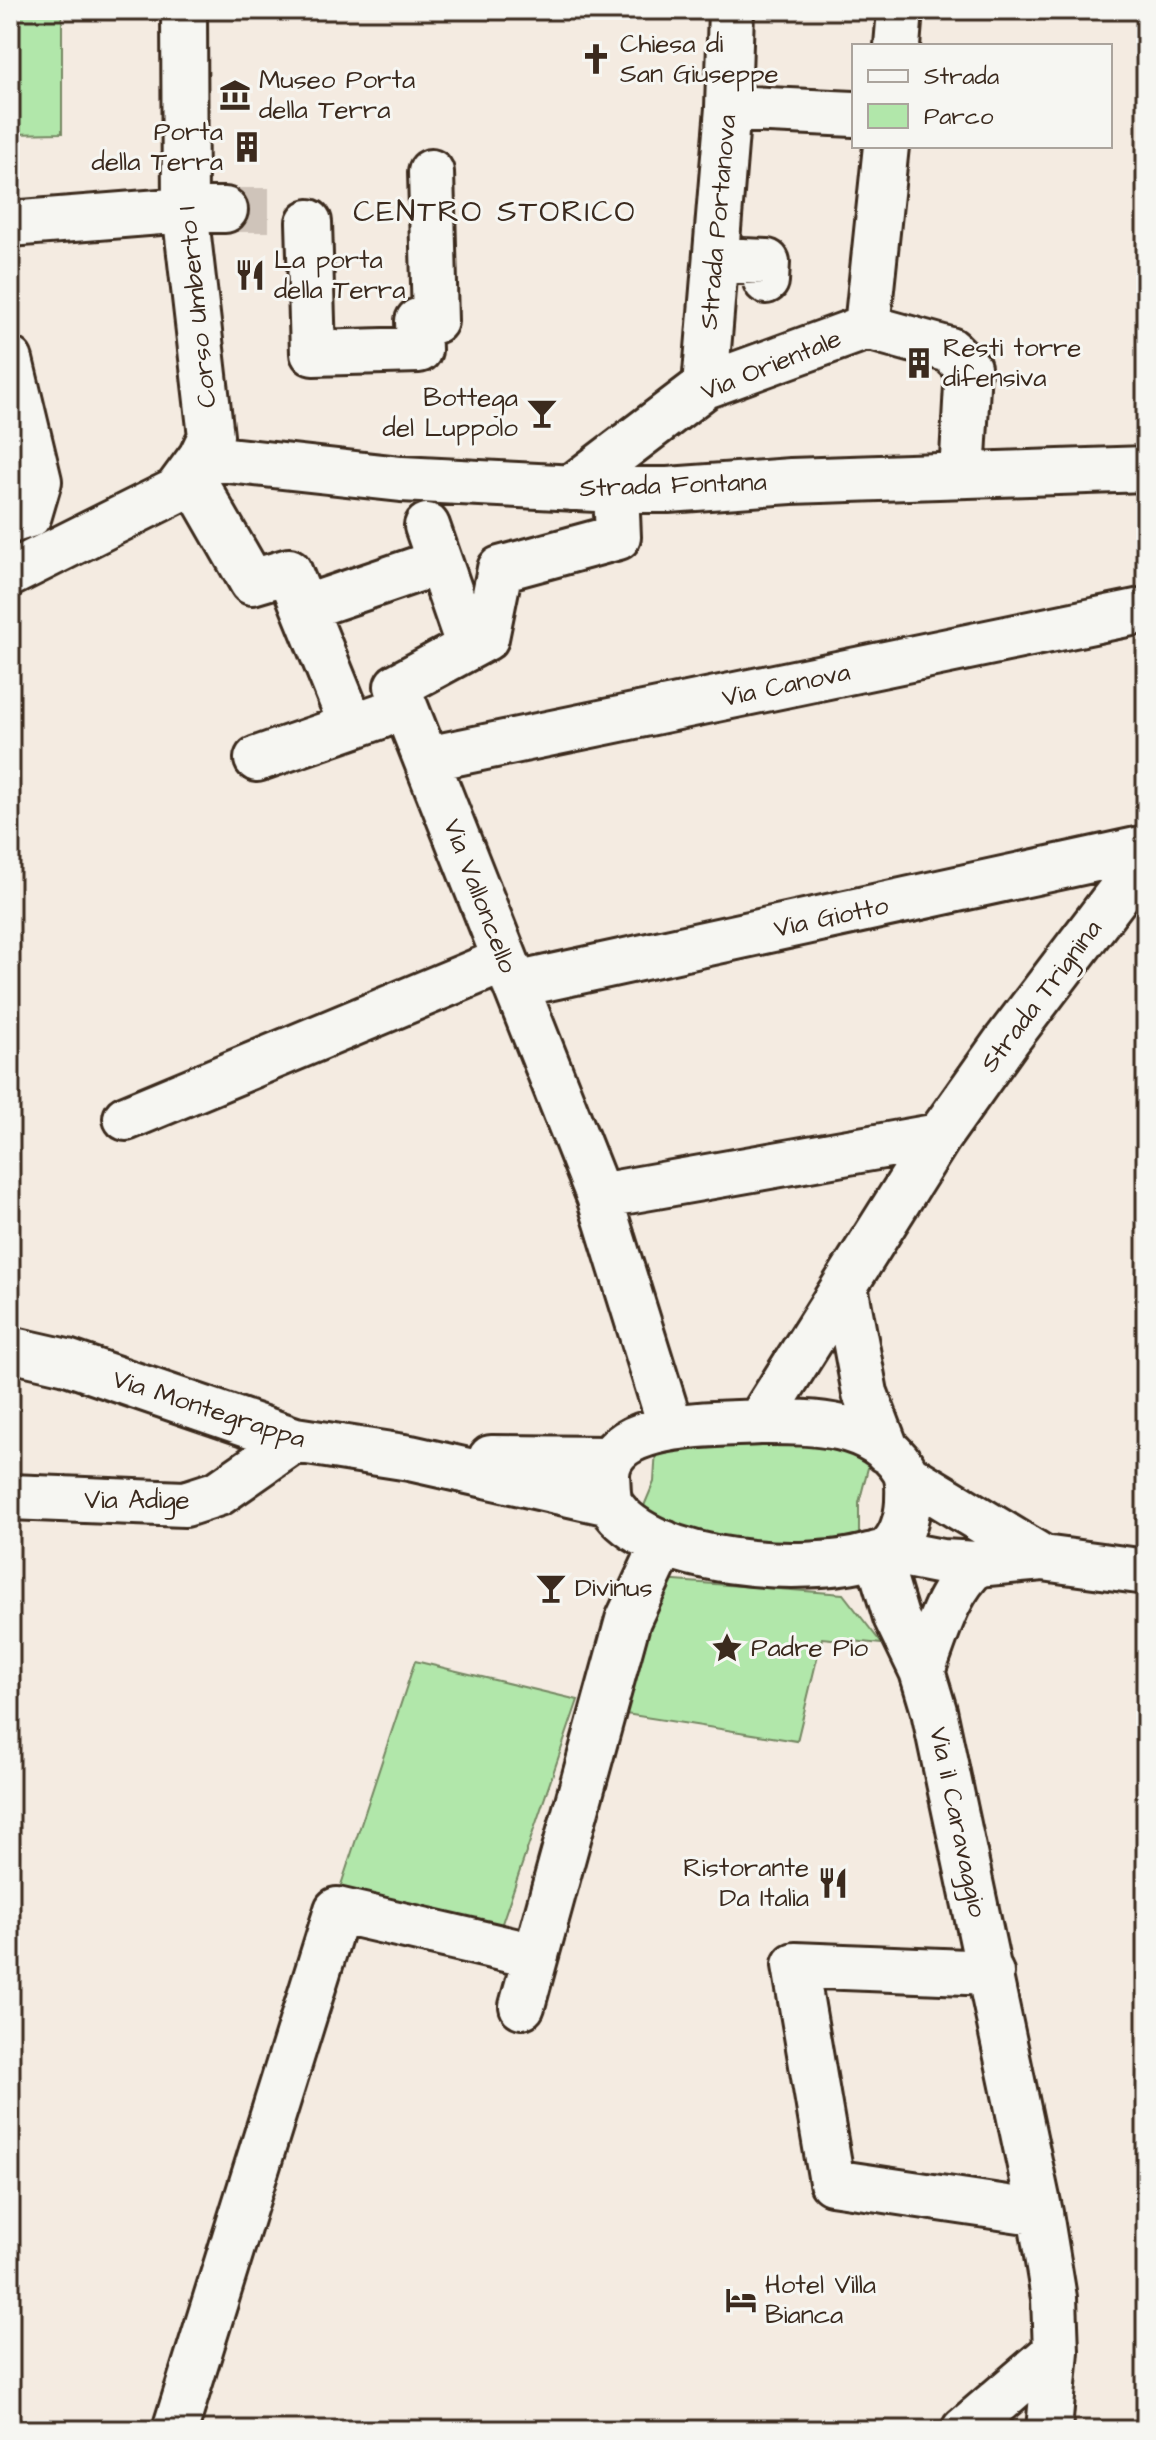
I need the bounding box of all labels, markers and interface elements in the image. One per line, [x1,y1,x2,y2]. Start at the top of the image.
place label: Chiesa di San Giuseppe [620,26,779,92]
church icon: Chiesa di San Giuseppe [579,42,613,76]
legend [852,44,1112,148]
text: Strada [924,60,999,94]
place label: Museo Porta della Terra [259,62,415,128]
museum icon: Museo Porta della Terra [218,78,252,112]
text: Parco [924,100,994,134]
street label: Strada Portanova [691,113,745,331]
place label: Porta della Terra [92,114,223,180]
building icon: Porta della Terra [230,130,264,164]
district label: CENTRO STORICO [353,191,637,233]
street label: Corso Umberto I [168,204,226,410]
place label: La porta della Terra [274,242,405,308]
restaurant icon: La porta della Terra [233,258,267,292]
street label: Via Orientale [695,320,847,410]
place label: Resti torre difensiva [943,330,1081,396]
building icon: Resti torre difensiva [902,346,936,380]
place label: Bottega del Luppolo [383,380,518,446]
bar icon: Bottega del Luppolo [525,396,559,430]
street label: Strada Fontana [579,464,767,506]
street label: Via Canova [719,654,853,716]
street label: Via Valloncello [434,814,526,979]
street label: Via Giotto [770,887,892,947]
street label: Strada Trignina [972,912,1112,1081]
street label: Via Montegrappa [107,1361,310,1459]
street label: Via Adige [84,1482,190,1520]
place label: Divinus [575,1570,652,1606]
bar icon: Divinus [534,1571,568,1605]
place label: Padre Pio [751,1630,868,1666]
place icon: Padre Pio [710,1631,744,1665]
street label: Via il Caravaggio [918,1724,996,1921]
place label: Ristorante Da Italia [683,1850,809,1916]
restaurant icon: Ristorante Da Italia [816,1866,850,1900]
place label: Hotel Villa Bianca [765,2267,876,2333]
hotel icon: Hotel Villa Bianca [724,2283,758,2317]

